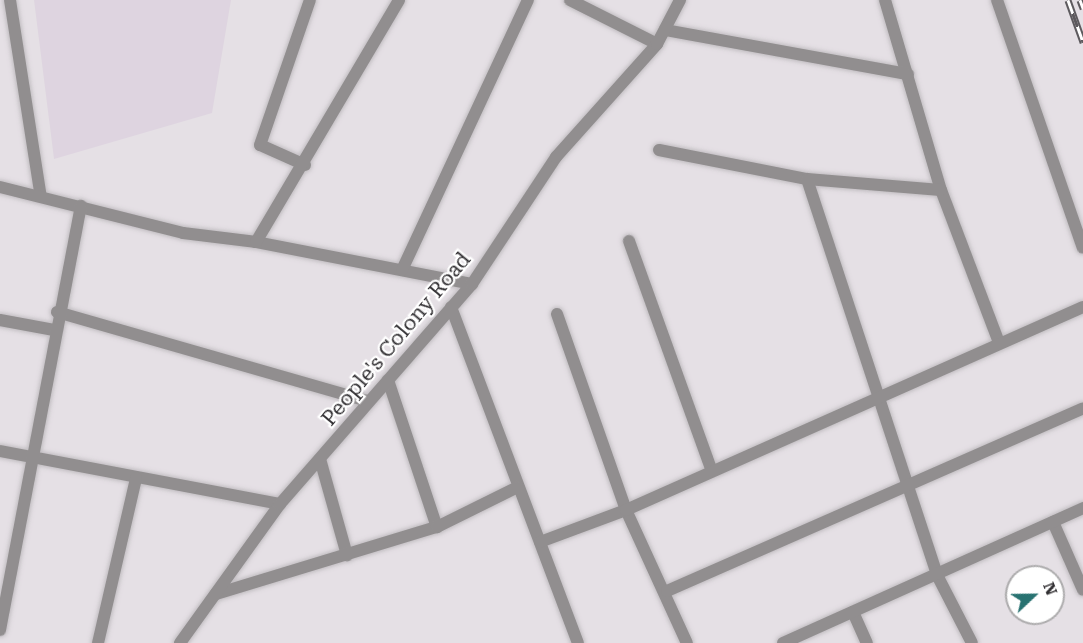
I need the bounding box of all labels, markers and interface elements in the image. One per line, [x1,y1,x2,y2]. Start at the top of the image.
street label: People's Colony Road [316,247,476,431]
north arrow [1005,565,1065,625]
text: N [1039,580,1061,598]

